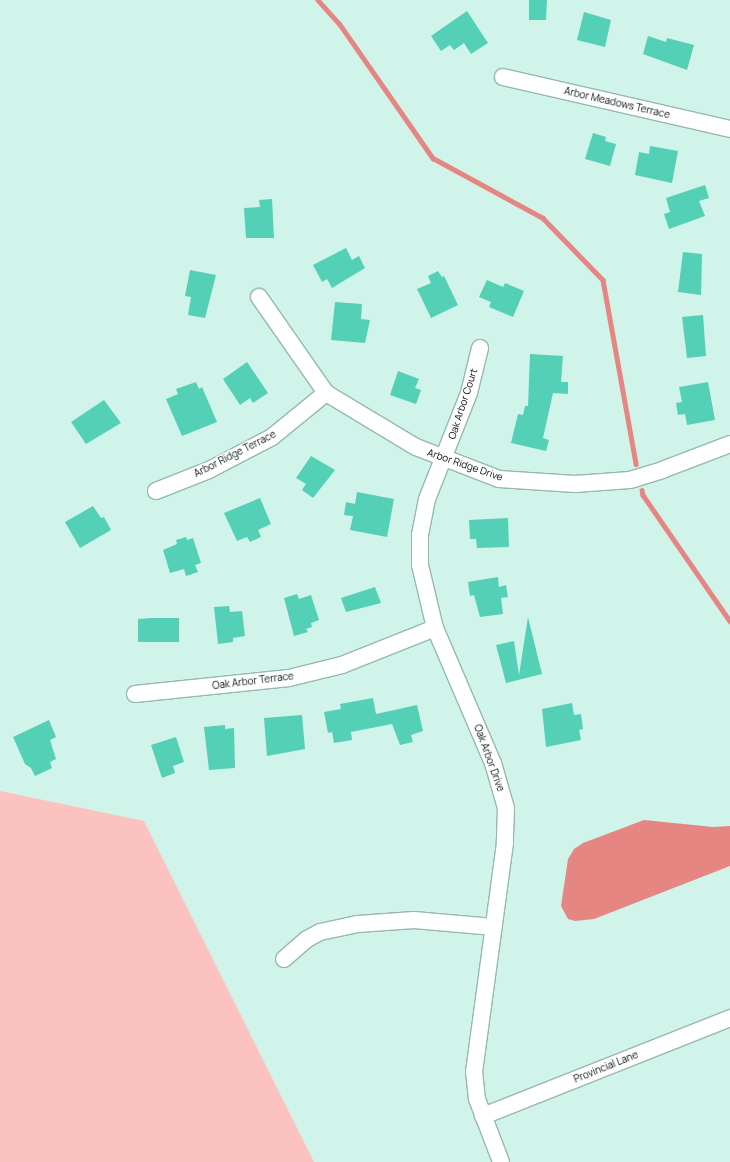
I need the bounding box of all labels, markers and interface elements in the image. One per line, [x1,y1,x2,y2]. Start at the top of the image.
street label: Arbor Meadows Terrace [563,85,671,121]
street label: Oak Arbor Court [446,367,480,441]
street label: Arbor Ridge Terrace [192,428,278,480]
street label: Arbor Ridge Drive [426,446,504,484]
street label: Oak Arbor Terrace [212,670,294,692]
street label: Oak Arbor Drive [471,723,507,793]
street label: Provincial Lane [572,1049,640,1085]

